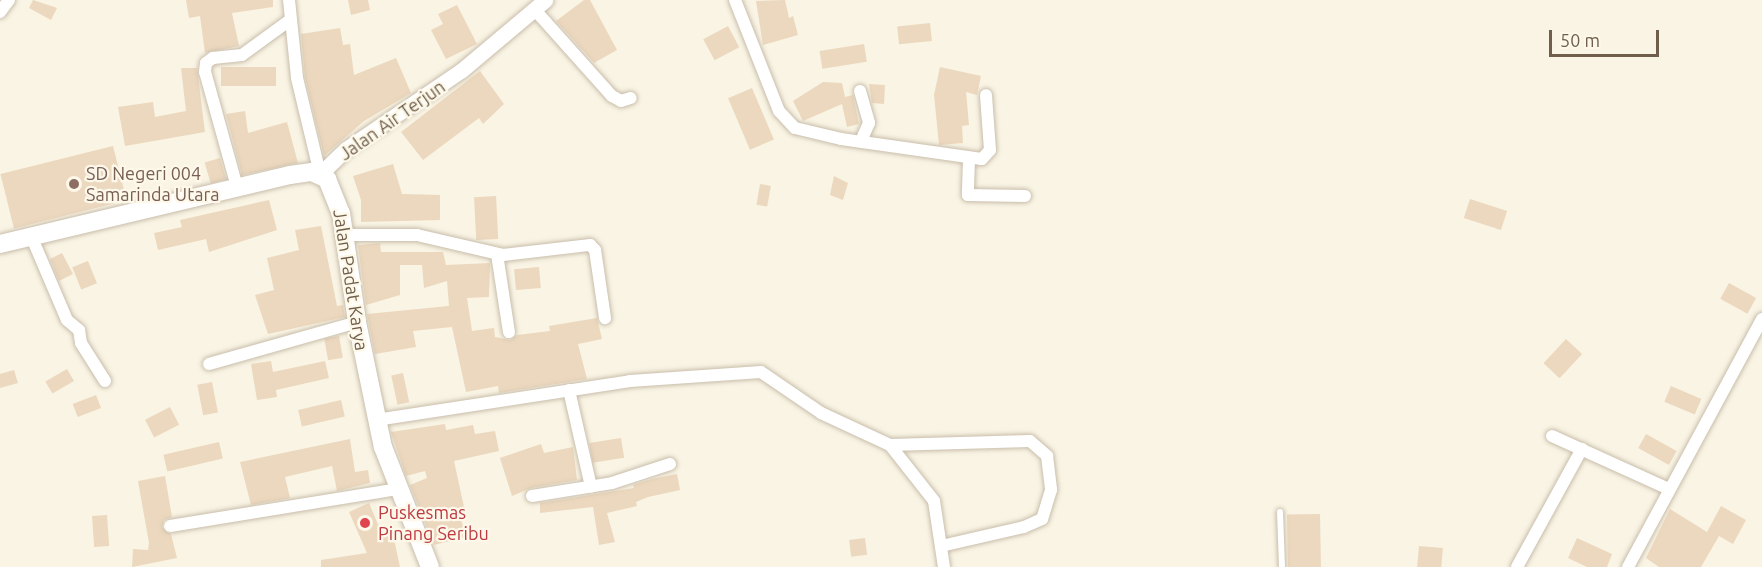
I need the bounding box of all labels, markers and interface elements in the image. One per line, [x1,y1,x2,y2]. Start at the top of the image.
scale bar [1552,18,1662,56]
text: 50 m [1560,30,1600,50]
street label: Jalan Air Terjun [335,75,449,165]
place label: SD Negeri 004 Samarinda Utara [86,163,220,206]
marker: SD Negeri 004 Samarinda Utara [67,177,81,191]
street label: Jalan Padat Karya [329,208,373,352]
place label: Puskesmas Pinang Seribu [378,502,489,544]
marker: Puskesmas Pinang Seribu [356,514,374,532]

